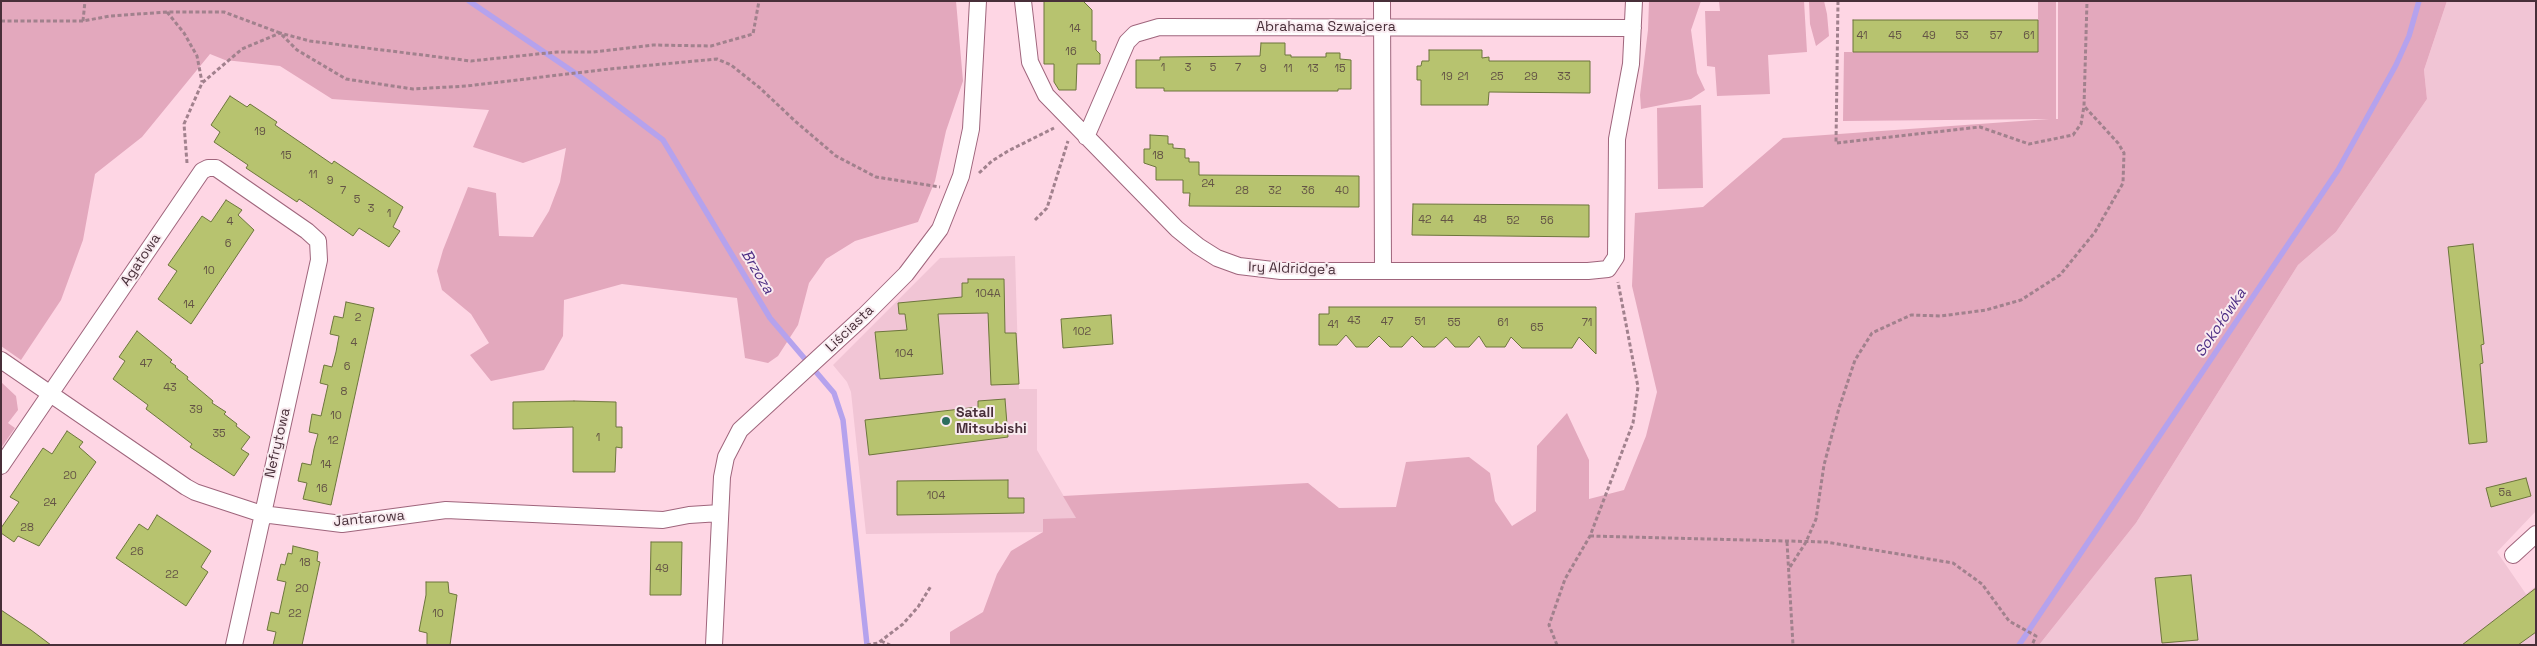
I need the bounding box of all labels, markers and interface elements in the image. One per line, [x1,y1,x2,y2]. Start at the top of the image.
street label: Abrahama Szwajcera [1256,19,1396,35]
house number: 14 [1069,22,1081,36]
house number: 41 [1856,29,1868,43]
house number: 45 [1888,29,1902,43]
house number: 49 [1922,29,1936,43]
house number: 53 [1955,29,1969,43]
house number: 57 [1990,29,2002,43]
house number: 61 [2023,29,2035,43]
house number: 16 [1065,45,1077,59]
house number: 1 [1161,61,1165,75]
house number: 3 [1185,61,1191,75]
house number: 5 [1210,61,1216,75]
house number: 7 [1235,61,1241,75]
house number: 9 [1260,62,1266,76]
house number: 11 [1283,62,1293,76]
house number: 13 [1307,62,1319,76]
house number: 15 [1334,62,1346,76]
house number: 19 [1441,70,1453,84]
house number: 21 [1457,70,1469,84]
house number: 25 [1490,70,1504,84]
house number: 29 [1524,70,1538,84]
house number: 33 [1557,70,1571,84]
house number: 19 [254,125,266,139]
house number: 15 [280,149,292,163]
house number: 18 [1152,149,1164,163]
house number: 11 [308,168,318,182]
house number: 9 [327,174,333,188]
house number: 24 [1201,177,1215,191]
house number: 7 [340,184,346,198]
house number: 28 [1235,184,1249,198]
house number: 32 [1268,184,1282,198]
house number: 36 [1301,184,1315,198]
house number: 40 [1335,184,1349,198]
house number: 5 [354,193,360,207]
house number: 3 [368,202,374,216]
house number: 1 [387,207,391,221]
house number: 42 [1418,213,1432,227]
house number: 44 [1440,213,1454,227]
house number: 48 [1473,213,1487,227]
house number: 52 [1506,214,1520,228]
house number: 56 [1540,214,1554,228]
house number: 4 [227,215,233,229]
street label: Agatowa [117,231,165,289]
house number: 6 [225,237,231,251]
water label: Brzoza [737,247,777,297]
street label: Iry Aldridge’a [1248,259,1336,279]
house number: 10 [203,264,215,278]
water label: Sokołówka [2192,285,2250,361]
house number: 104A [975,287,1001,301]
house number: 14 [183,298,195,312]
street label: Liściasta [823,302,877,356]
house number: 2 [355,311,361,325]
house number: 43 [1347,314,1361,328]
house number: 47 [1381,315,1393,329]
house number: 51 [1414,315,1426,329]
house number: 55 [1447,316,1461,330]
house number: 61 [1497,316,1509,330]
house number: 71 [1582,316,1592,330]
house number: 41 [1327,318,1339,332]
house number: 65 [1530,321,1544,335]
house number: 102 [1073,325,1091,339]
house number: 4 [351,336,357,350]
house number: 104 [895,347,913,361]
house number: 47 [140,357,152,371]
house number: 6 [344,360,350,374]
house number: 43 [163,381,177,395]
house number: 8 [341,385,347,399]
house number: 39 [189,403,203,417]
place label: Satall Mitsubishi [956,405,1027,438]
street label: Nefrytowa [262,406,294,480]
house number: 10 [330,409,342,423]
marker: Satall Mitsubishi [940,415,952,427]
house number: 35 [212,427,226,441]
house number: 1 [596,431,600,445]
house number: 12 [327,434,339,448]
house number: 14 [320,458,332,472]
house number: 20 [63,469,77,483]
house number: 16 [316,482,328,496]
house number: 5a [2499,486,2511,500]
house number: 104 [927,489,945,503]
house number: 24 [43,496,57,510]
street label: Jantarowa [333,508,405,530]
house number: 28 [20,521,34,535]
house number: 26 [130,545,144,559]
house number: 18 [299,556,311,570]
house number: 49 [655,562,669,576]
house number: 22 [165,568,179,582]
house number: 20 [295,582,309,596]
house number: 22 [288,607,302,621]
house number: 10 [432,607,444,621]

